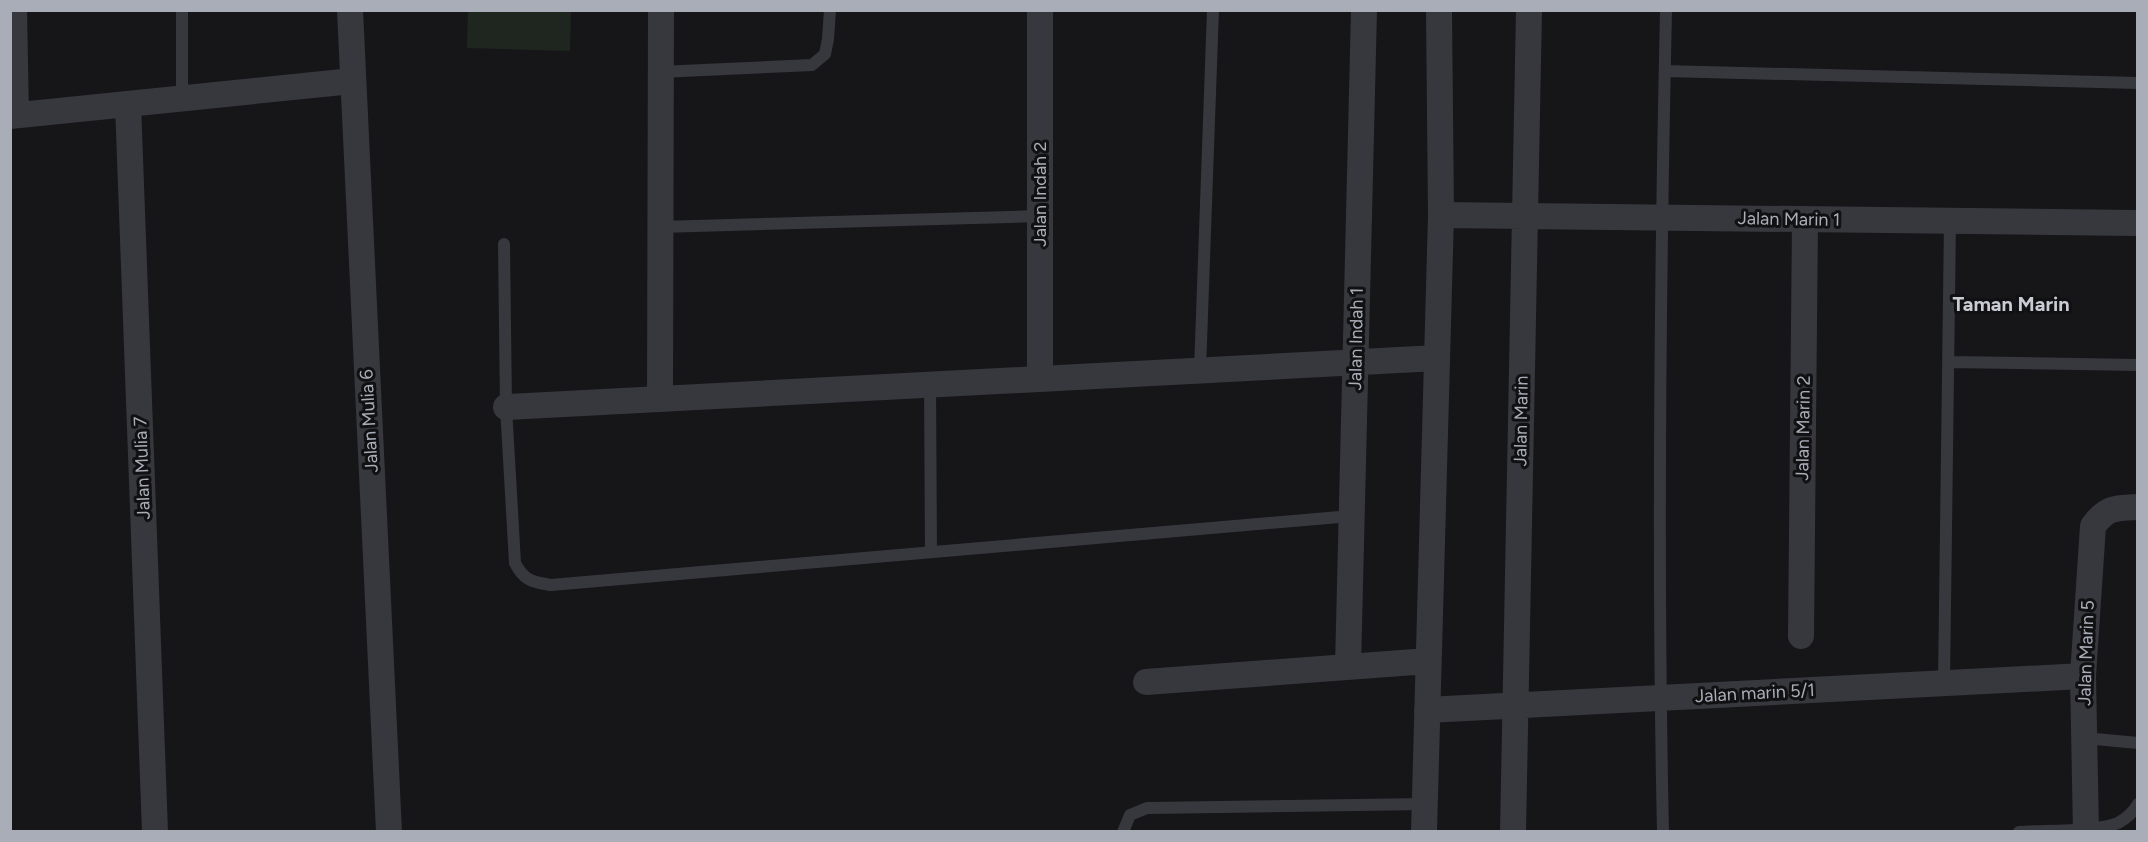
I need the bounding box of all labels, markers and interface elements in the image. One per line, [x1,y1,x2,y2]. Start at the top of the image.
street label: Jalan Indah 2 [1029,141,1051,247]
street label: Jalan Marin 1 [1737,207,1841,231]
street label: Jalan Indah 1 [1344,287,1368,391]
district label: Taman Marin [1952,292,2070,316]
street label: Jalan Mulia 6 [355,369,383,473]
street label: Jalan Marin [1509,375,1533,467]
street label: Jalan Marin 2 [1791,375,1815,481]
street label: Jalan Mulia 7 [129,416,155,520]
street label: Jalan Marin 5 [2073,600,2099,706]
street label: Jalan marin 5/1 [1694,679,1816,707]

